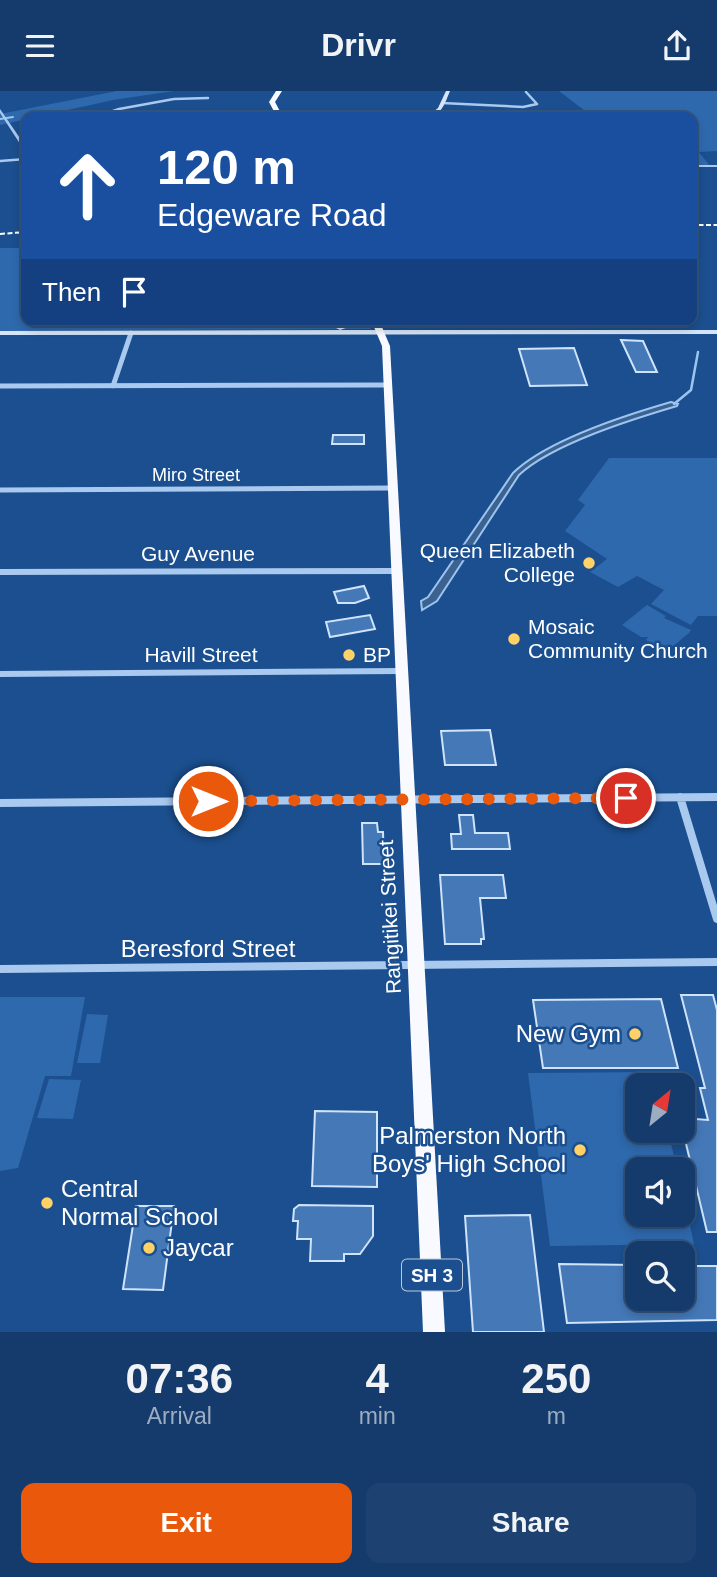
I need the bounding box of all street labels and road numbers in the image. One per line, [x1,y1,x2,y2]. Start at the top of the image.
street label: Miro Street [152,465,240,485]
street label: Guy Avenue [141,542,255,565]
street label: Havill Street [144,643,258,666]
street label: Rangitikei Street [374,839,405,995]
street label: Beresford Street [121,935,296,962]
road number: SH 3 [402,1259,462,1291]

